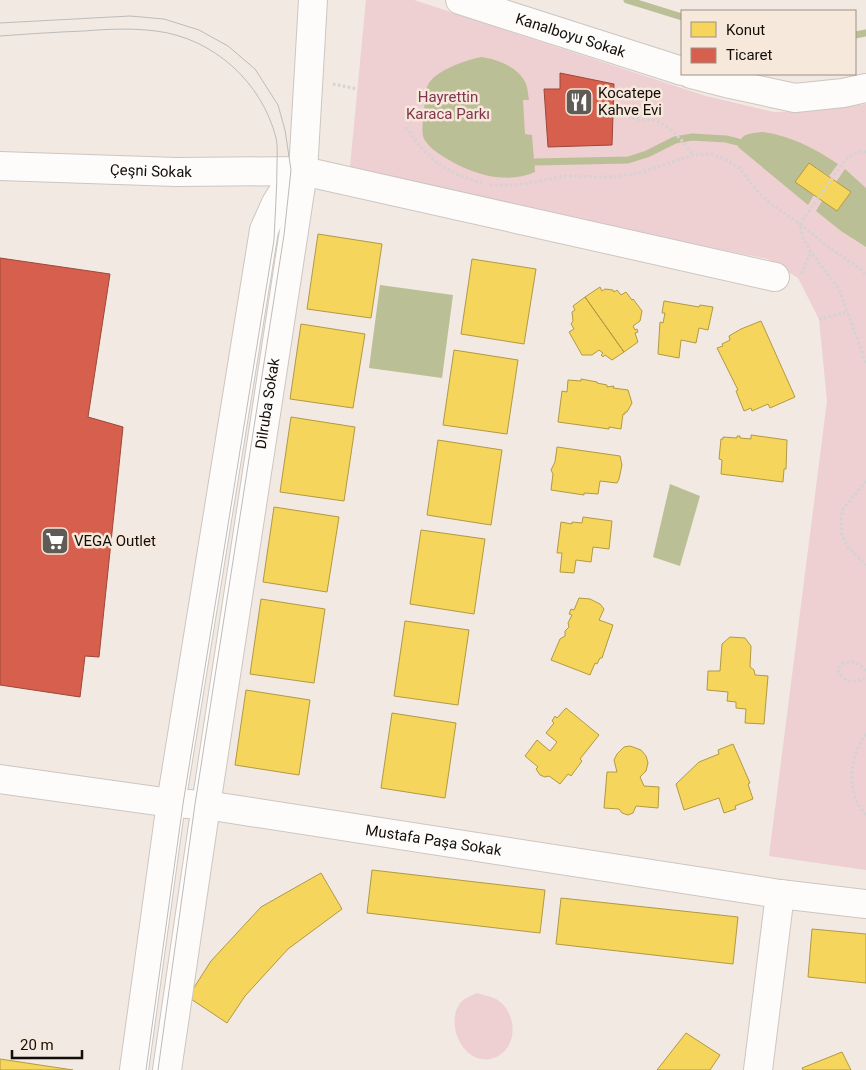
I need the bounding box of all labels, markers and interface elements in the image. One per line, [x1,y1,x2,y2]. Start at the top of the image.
street label: Kanalboyu Sokak [513,9,628,61]
legend [681,10,856,75]
text: Konut [726,21,765,39]
text: Ticaret [726,46,773,64]
place label: Kocatepe Kahve Evi [598,84,662,119]
restaurant icon: Kocatepe Kahve Evi [564,87,594,117]
park label: Hayrettin Karaca Parkı [406,88,490,123]
street label: Çeşni Sokak [110,161,192,181]
street label: Dilruba Sokak [252,356,283,450]
supermarket icon: VEGA Outlet [40,526,70,556]
place label: VEGA Outlet [74,532,156,550]
street label: Mustafa Paşa Sokak [364,821,503,860]
scale bar [12,1028,82,1060]
text: 20 m [20,1036,54,1054]

